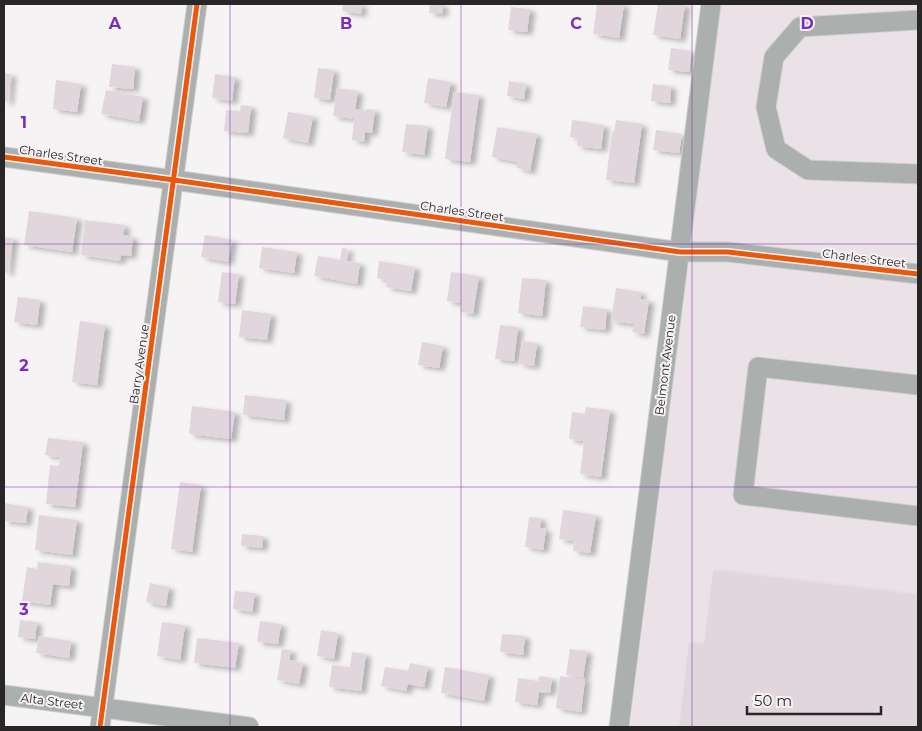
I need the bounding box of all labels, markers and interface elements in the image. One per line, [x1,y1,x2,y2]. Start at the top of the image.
text: A [108,14,122,33]
text: B [340,14,352,33]
text: C [570,14,582,33]
text: D [800,14,814,33]
text: 1 [21,113,27,132]
street label: Charles Street [18,142,104,168]
street label: Charles Street [419,198,505,224]
street label: Charles Street [821,245,907,271]
street label: Belmont Avenue [651,314,679,416]
street label: Barry Avenue [126,323,152,405]
text: 2 [19,356,29,375]
text: 3 [18,600,29,619]
scale bar [747,684,881,716]
street label: Alta Street [20,690,84,712]
text: 50 m [754,691,792,710]

